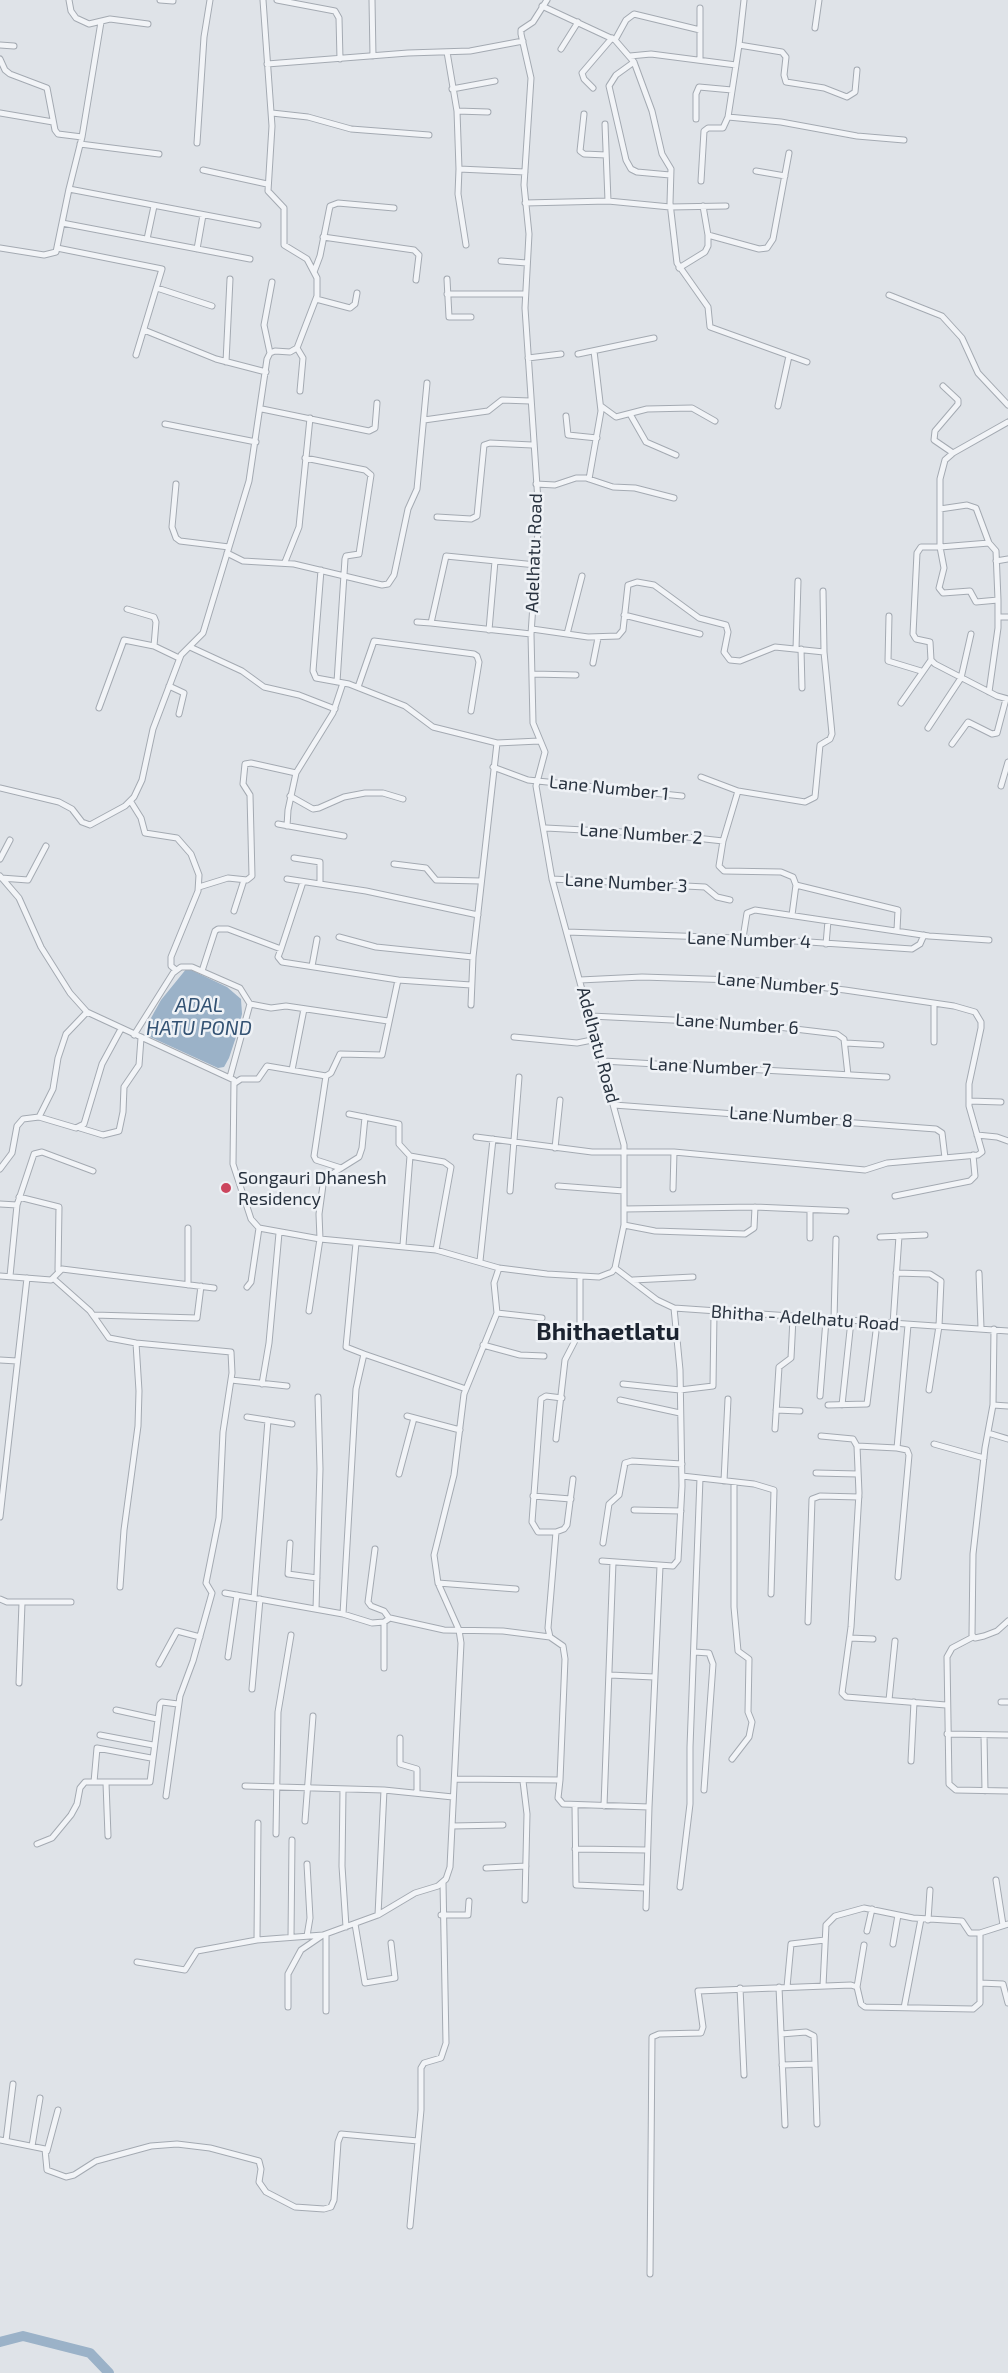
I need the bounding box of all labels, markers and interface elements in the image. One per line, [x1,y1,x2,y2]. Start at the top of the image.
street label: Adelhatu Road [521,493,547,613]
street label: Lane Number 1 [548,771,670,805]
street label: Lane Number 2 [579,819,703,849]
street label: Lane Number 3 [564,869,688,897]
street label: Lane Number 4 [687,927,811,953]
street label: Lane Number 5 [716,968,840,1000]
street label: Adelhatu Road [572,985,624,1105]
water label: ADAL HATU POND [146,993,252,1040]
street label: Lane Number 6 [675,1009,799,1039]
street label: Lane Number 7 [648,1053,772,1081]
street label: Lane Number 8 [728,1102,854,1132]
place label: Songauri Dhanesh Residency [238,1167,387,1210]
marker: Songauri Dhanesh Residency [219,1181,233,1195]
street label: Bhitha - Adelhatu Road [710,1301,900,1335]
district label: Bhithaetlatu [536,1318,680,1346]

